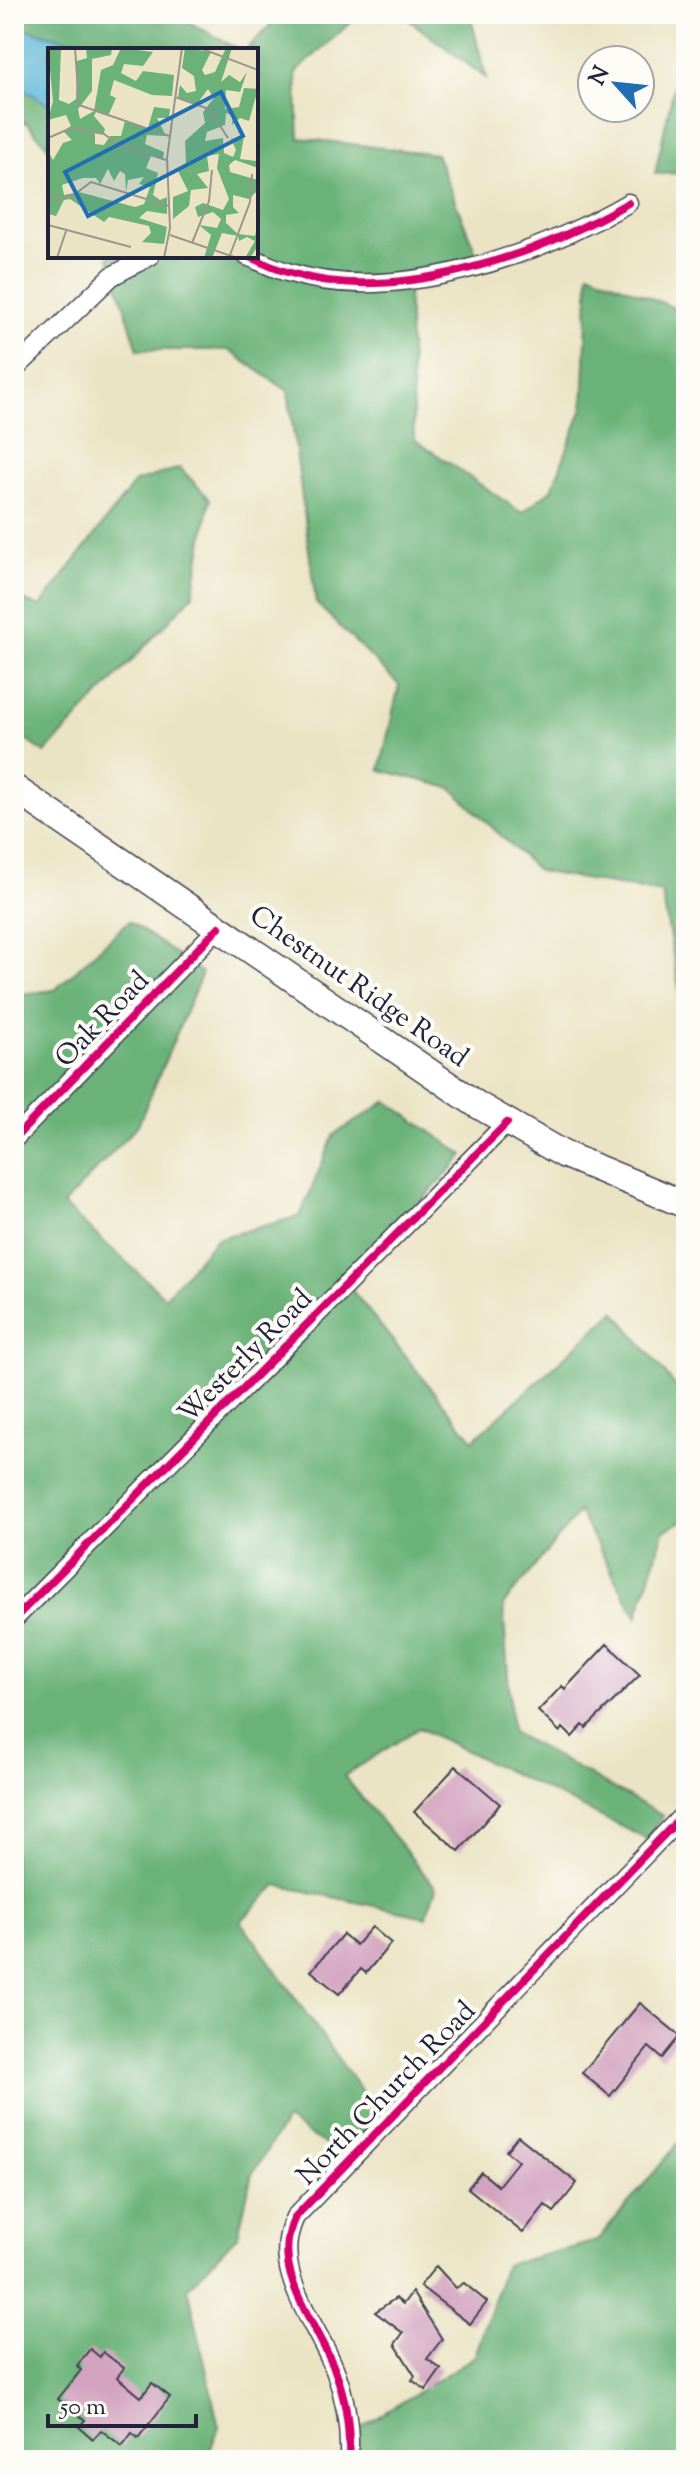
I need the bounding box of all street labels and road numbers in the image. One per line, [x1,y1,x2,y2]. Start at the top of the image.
street label: Chestnut Ridge Road [241,897,476,1078]
street label: Oak Road [47,963,160,1077]
street label: Westerly Road [170,1281,323,1433]
street label: North Church Road [288,1993,486,2195]

